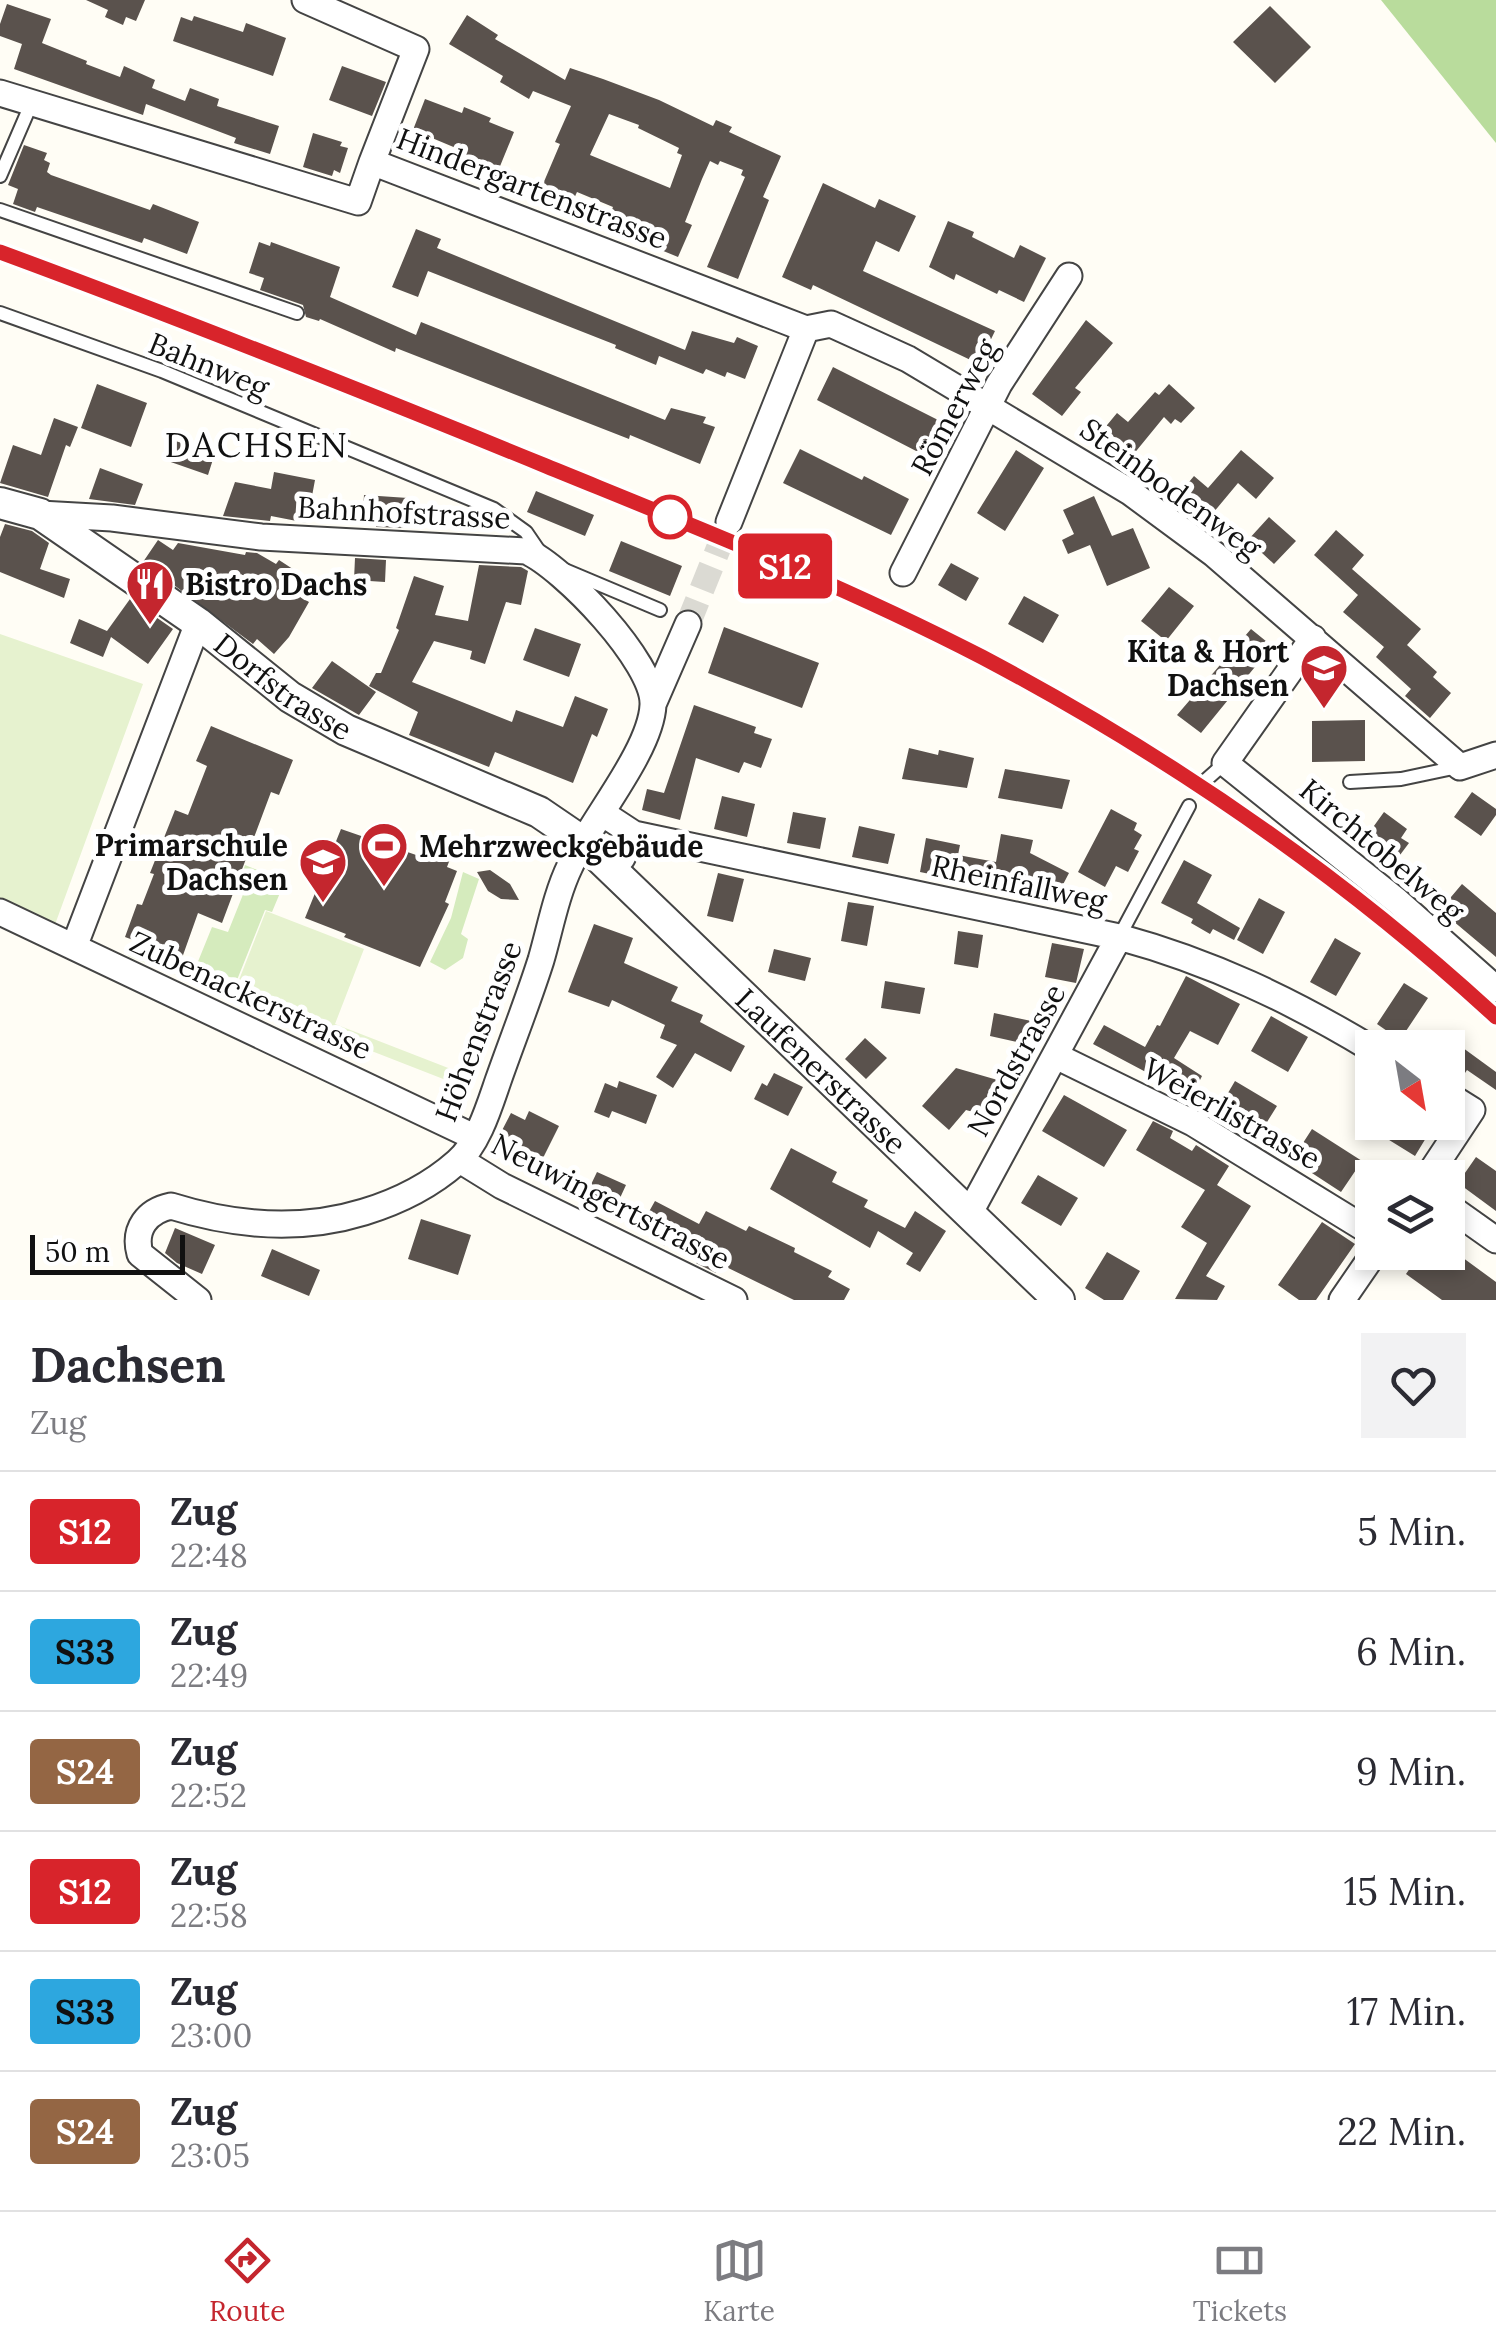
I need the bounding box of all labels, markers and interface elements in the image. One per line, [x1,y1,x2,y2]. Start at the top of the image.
street label: Hindergartenstrasse [391,119,672,258]
street label: Bahnweg [143,324,276,408]
street label: Römerweg [902,331,1007,482]
street label: Steinbodenweg [1072,409,1270,568]
district label: DACHSEN [165,422,349,467]
street label: Bahnhofstrasse [296,487,512,537]
unlabelled marker [649,496,691,538]
line badge: S12 [728,534,842,598]
text: S12 [758,544,812,589]
restaurant icon: Bistro Dachs [124,558,176,626]
place label: Bistro Dachs [185,565,367,603]
street label: Dorfstrasse [206,625,359,748]
place label: Kita & Hort Dachsen [1127,632,1290,704]
school or university icon: Kita & Hort Dachsen [1298,642,1350,710]
street label: Kirchtobelweg [1291,770,1473,931]
sports icon: Mehrzweckgebäude [358,820,410,888]
place label: Primarschule Dachsen [94,826,288,898]
place label: Mehrzweckgebäude [419,827,703,866]
school or university icon: Primarschule Dachsen [297,836,349,904]
street label: Rheinfallweg [928,846,1111,921]
street label: Zubenackerstrasse [124,922,378,1068]
street label: Höhenstrasse [426,935,530,1127]
street label: Nordstrasse [959,977,1073,1143]
street label: Laufenerstrasse [728,980,915,1162]
north arrow [1355,1030,1465,1140]
map controls [1355,1030,1465,1270]
street label: Weierlistrasse [1137,1049,1327,1177]
street label: Neuwingertstrasse [485,1124,737,1278]
button: layers [1355,1160,1465,1270]
scale bar [30,1230,185,1274]
text: 50 m [45,1234,110,1270]
button: heart [1361,1333,1466,1438]
text: Dachsen [30,1334,226,1395]
text: Zug [30,1402,86,1443]
text: Zug [170,1487,237,1535]
text: 5 Min. [1357,1507,1466,1555]
text: S12 [58,1509,112,1554]
text: 22:48 [170,1535,248,1576]
text: Zug [170,1607,237,1655]
text: 6 Min. [1356,1627,1466,1675]
text: S33 [55,1629,115,1674]
text: 22:49 [170,1655,248,1696]
text: Zug [170,1727,237,1775]
text: 9 Min. [1356,1747,1466,1795]
text: S24 [56,1749,114,1794]
text: 22:52 [170,1775,247,1816]
text: Zug [170,1847,237,1895]
text: 15 Min. [1343,1867,1466,1915]
text: S12 [58,1869,112,1914]
text: 22:58 [170,1895,248,1936]
text: Zug [170,1967,237,2015]
text: 17 Min. [1347,1987,1466,2035]
text: S33 [55,1989,115,2034]
text: 23:00 [170,2015,252,2056]
text: Zug [170,2087,237,2135]
text: 22 Min. [1337,2107,1466,2155]
text: S24 [56,2109,114,2154]
text: 23:05 [170,2135,250,2176]
tab: Route [209,2233,285,2329]
tab: Karte [703,2233,775,2329]
tab: Tickets [1193,2233,1287,2329]

